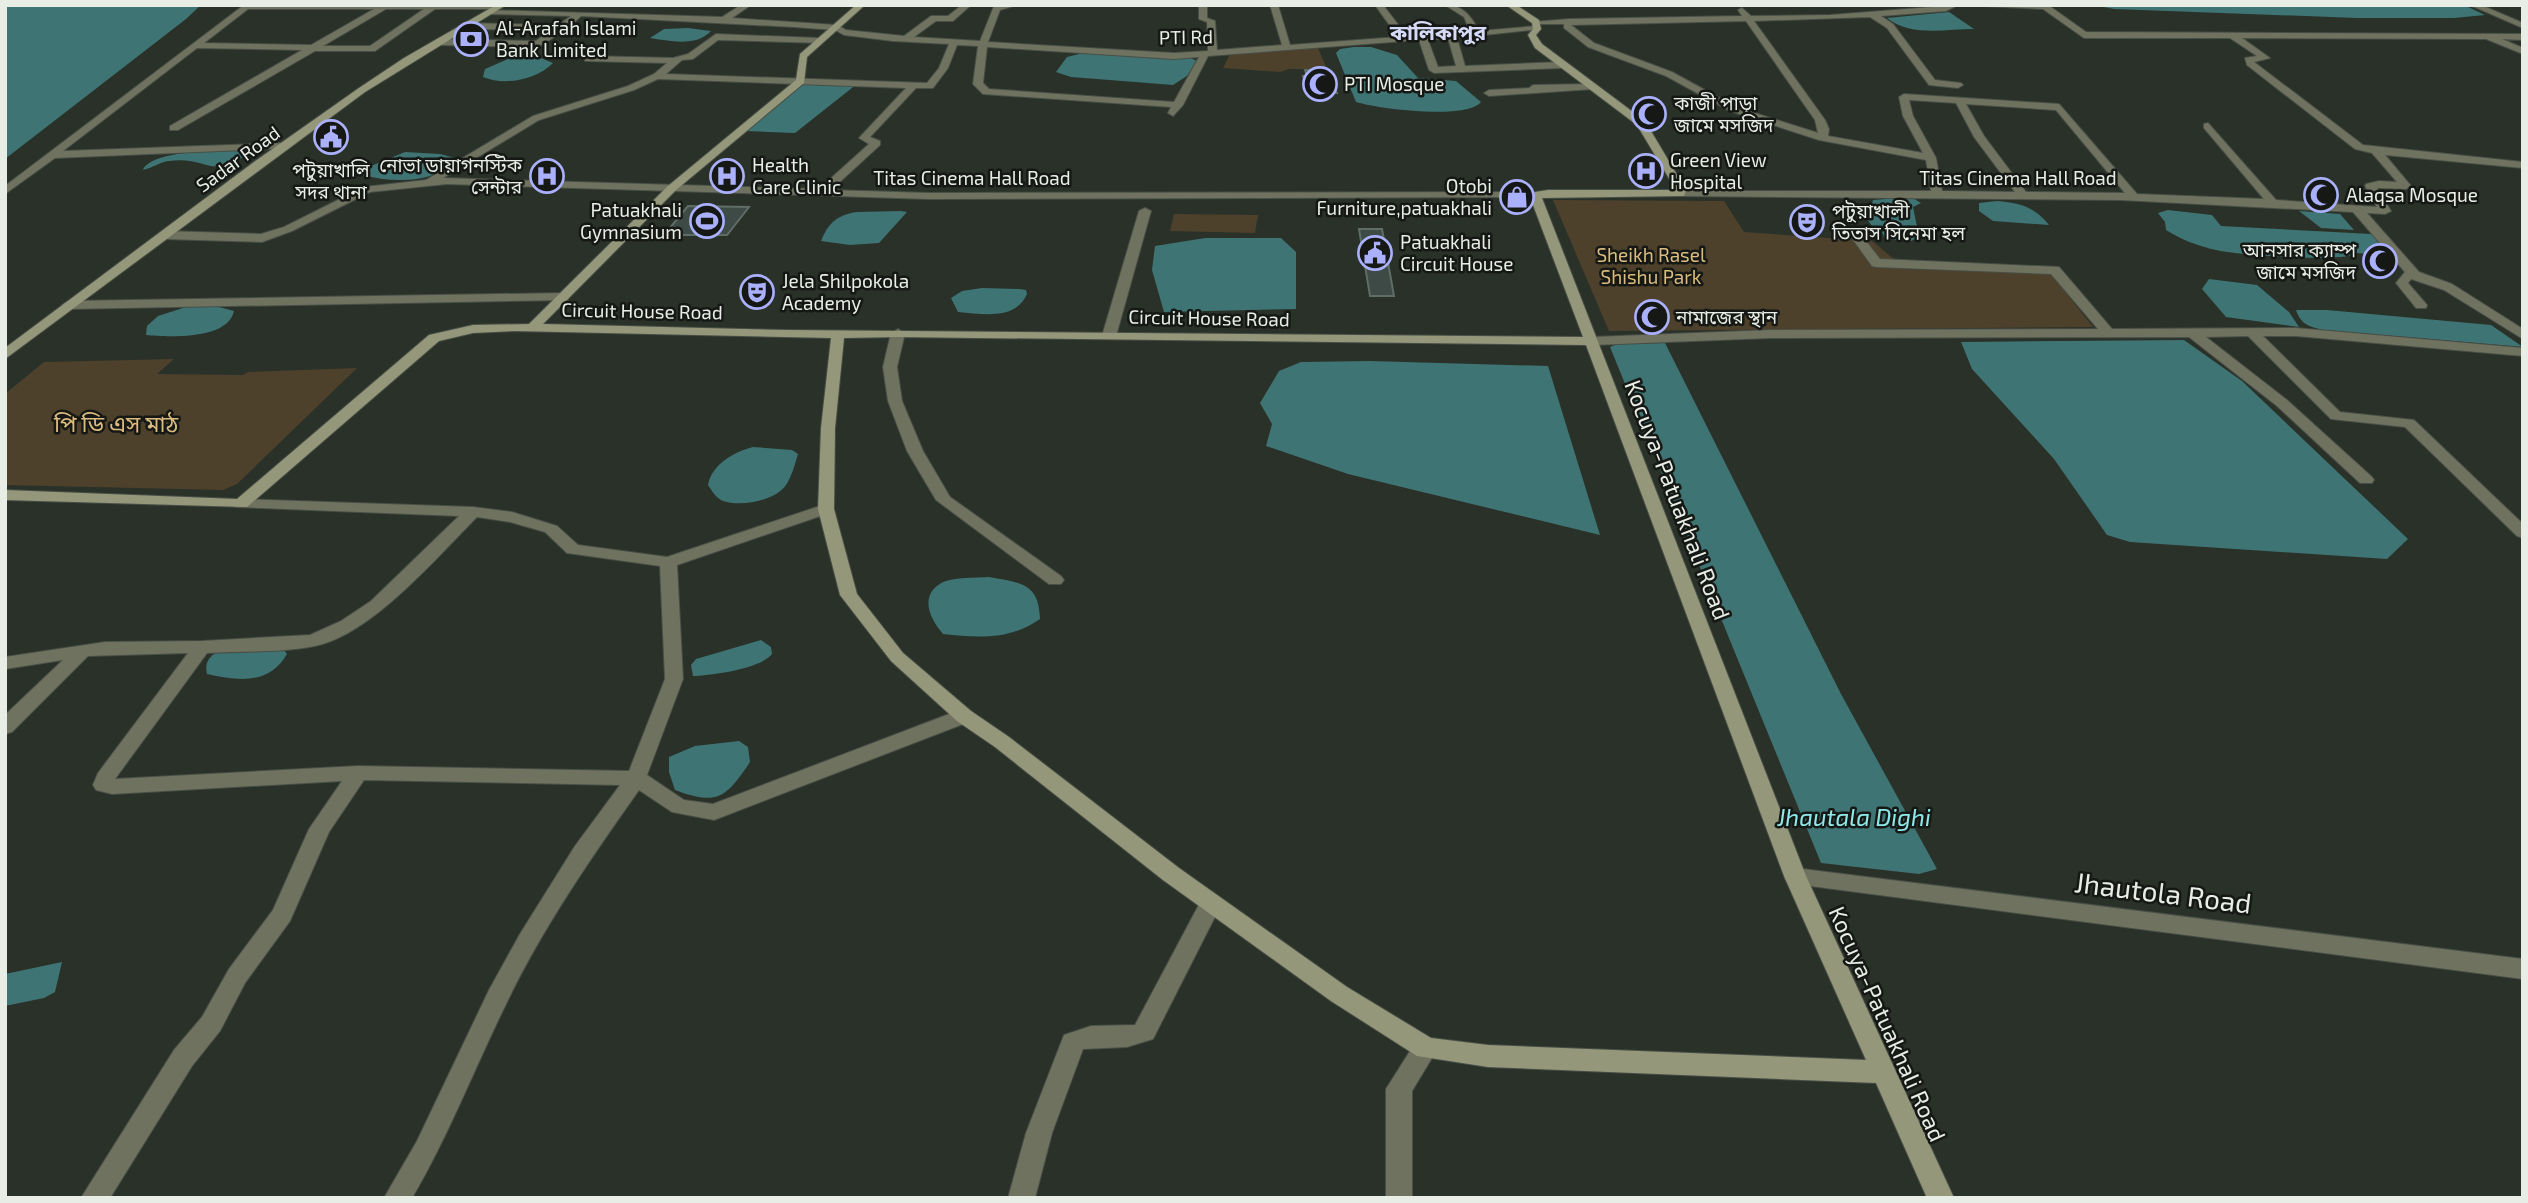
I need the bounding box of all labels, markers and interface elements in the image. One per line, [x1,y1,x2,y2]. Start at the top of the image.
place label: Al-Arafah Islami Bank Limited [496,16,637,61]
district label: কালিকাপুর [1389,19,1486,45]
bank icon: Al-Arafah Islami Bank Limited [452,20,490,58]
street label: PTI Rd [1159,25,1213,48]
mosque icon: PTI Mosque [1301,65,1339,103]
place label: PTI Mosque [1344,72,1444,95]
place label: কাজী পাড়া জামে মসজিদ [1673,91,1774,136]
mosque icon: কাজী পাড়া জামে মসজিদ [1630,95,1668,133]
public building icon: পটুয়াখালি সদর থানা [312,118,350,156]
street label: Sadar Road [191,121,284,197]
place label: Green View Hospital [1670,148,1767,193]
hospital icon: Green View Hospital [1627,152,1665,190]
place label: নোভা ডায়াগনস্টিক সেন্টার [379,153,523,198]
place label: Health Care Clinic [752,153,841,198]
hospital icon: নোভা ডায়াগনস্টিক সেন্টার [528,157,566,195]
hospital icon: Health Care Clinic [708,157,746,195]
place label: পটুয়াখালি সদর থানা [292,158,371,203]
street label: Titas Cinema Hall Road [873,166,1071,189]
street label: Titas Cinema Hall Road [1919,166,2117,189]
place label: Otobi Furniture,patuakhali [1316,174,1492,219]
mosque icon: Alaqsa Mosque [2302,176,2340,214]
shop icon: Otobi Furniture,patuakhali [1498,178,1536,216]
place label: Alaqsa Mosque [2346,183,2478,206]
place label: Patuakhali Gymnasium [580,198,682,243]
place label: পটুয়াখালী তিতাস সিনেমা হল [1831,199,1966,244]
sports icon: Patuakhali Gymnasium [688,202,726,240]
theatre icon: পটুয়াখালী তিতাস সিনেমা হল [1788,203,1826,241]
place label: Patuakhali Circuit House [1400,230,1513,275]
public building icon: Patuakhali Circuit House [1356,234,1394,272]
place label: আনসার ক্যাম্প জামে মসজিদ [2242,238,2356,283]
mosque icon: আনসার ক্যাম্প জামে মসজিদ [2361,242,2399,280]
park label: Sheikh Rasel Shishu Park [1596,243,1706,288]
place label: Jela Shilpokola Academy [782,269,909,314]
theatre icon: Jela Shilpokola Academy [738,273,776,311]
street label: Circuit House Road [561,298,723,323]
mosque icon: নামাজের স্থান [1633,298,1671,336]
street label: Circuit House Road [1128,305,1290,330]
place label: নামাজের স্থান [1675,305,1778,328]
street label: Kocuya-Patuakhali Road [1619,376,1737,624]
park label: পি ডি এস মাঠ [53,409,179,437]
water label: Jhautala Dighi [1776,802,1931,831]
street label: Jhautola Road [2073,864,2254,920]
street label: Kocuya-Patuakhali Road [1823,902,1952,1146]

